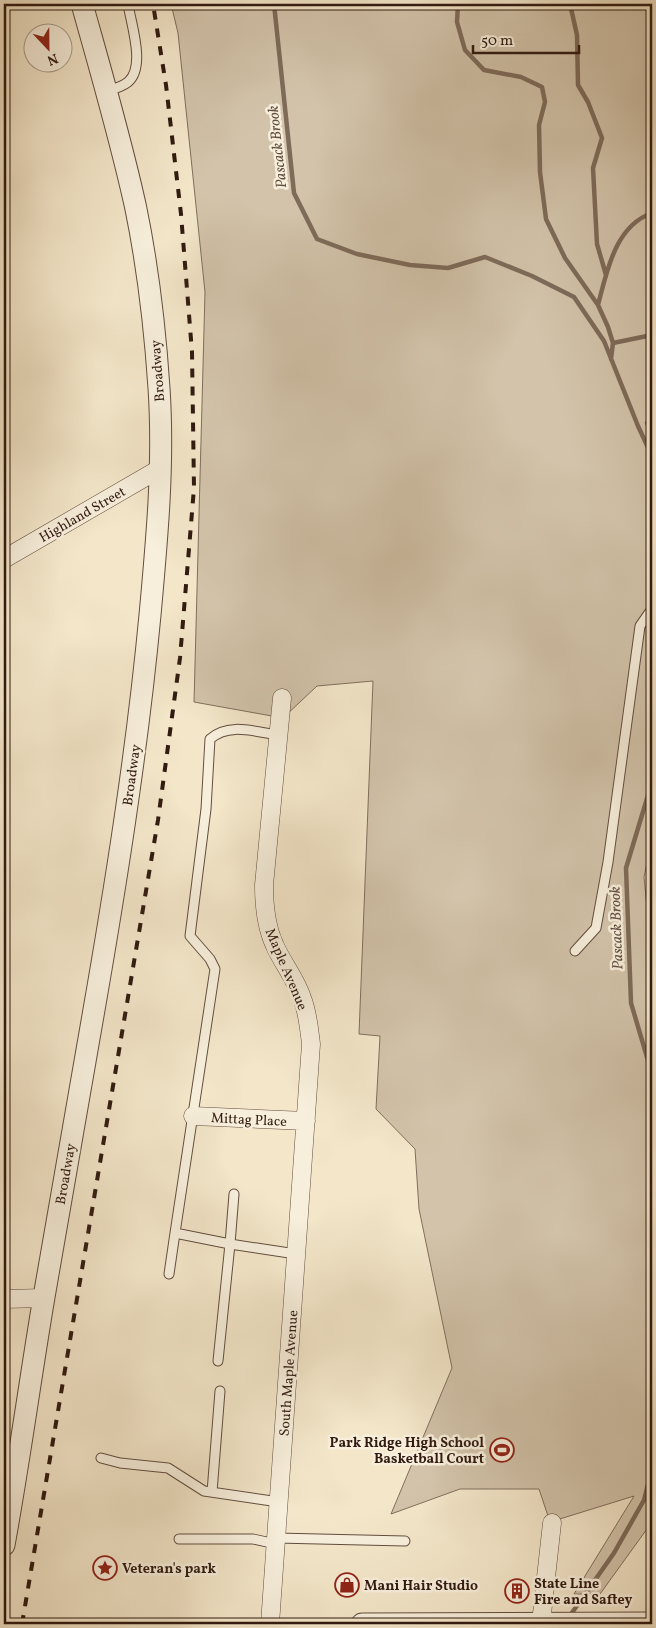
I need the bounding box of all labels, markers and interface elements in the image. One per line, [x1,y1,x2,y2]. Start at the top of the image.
north arrow [22,22,72,72]
scale bar [473,22,580,54]
text: 50 m [481,31,513,52]
text: N [44,48,61,69]
water label: Pascack Brook [264,104,293,189]
street label: Broadway [147,339,170,402]
street label: Highland Street [36,483,130,548]
street label: Broadway [119,743,146,807]
water label: Pascack Brook [606,886,629,970]
street label: Maple Avenue [260,926,312,1014]
street label: Mittag Place [210,1109,288,1132]
street label: Broadway [52,1142,81,1206]
street label: South Maple Avenue [276,1309,303,1437]
place label: Park Ridge High School Basketball Court [330,1434,484,1469]
sports icon: Park Ridge High School Basketball Court [489,1437,515,1463]
place icon: Veteran's park [92,1555,118,1581]
place label: Veteran's park [122,1560,217,1579]
shop icon: Mani Hair Studio [334,1572,360,1598]
place label: State Line Fire and Saftey [534,1575,632,1610]
place label: Mani Hair Studio [364,1577,478,1596]
building icon: State Line Fire and Saftey [504,1578,530,1604]

